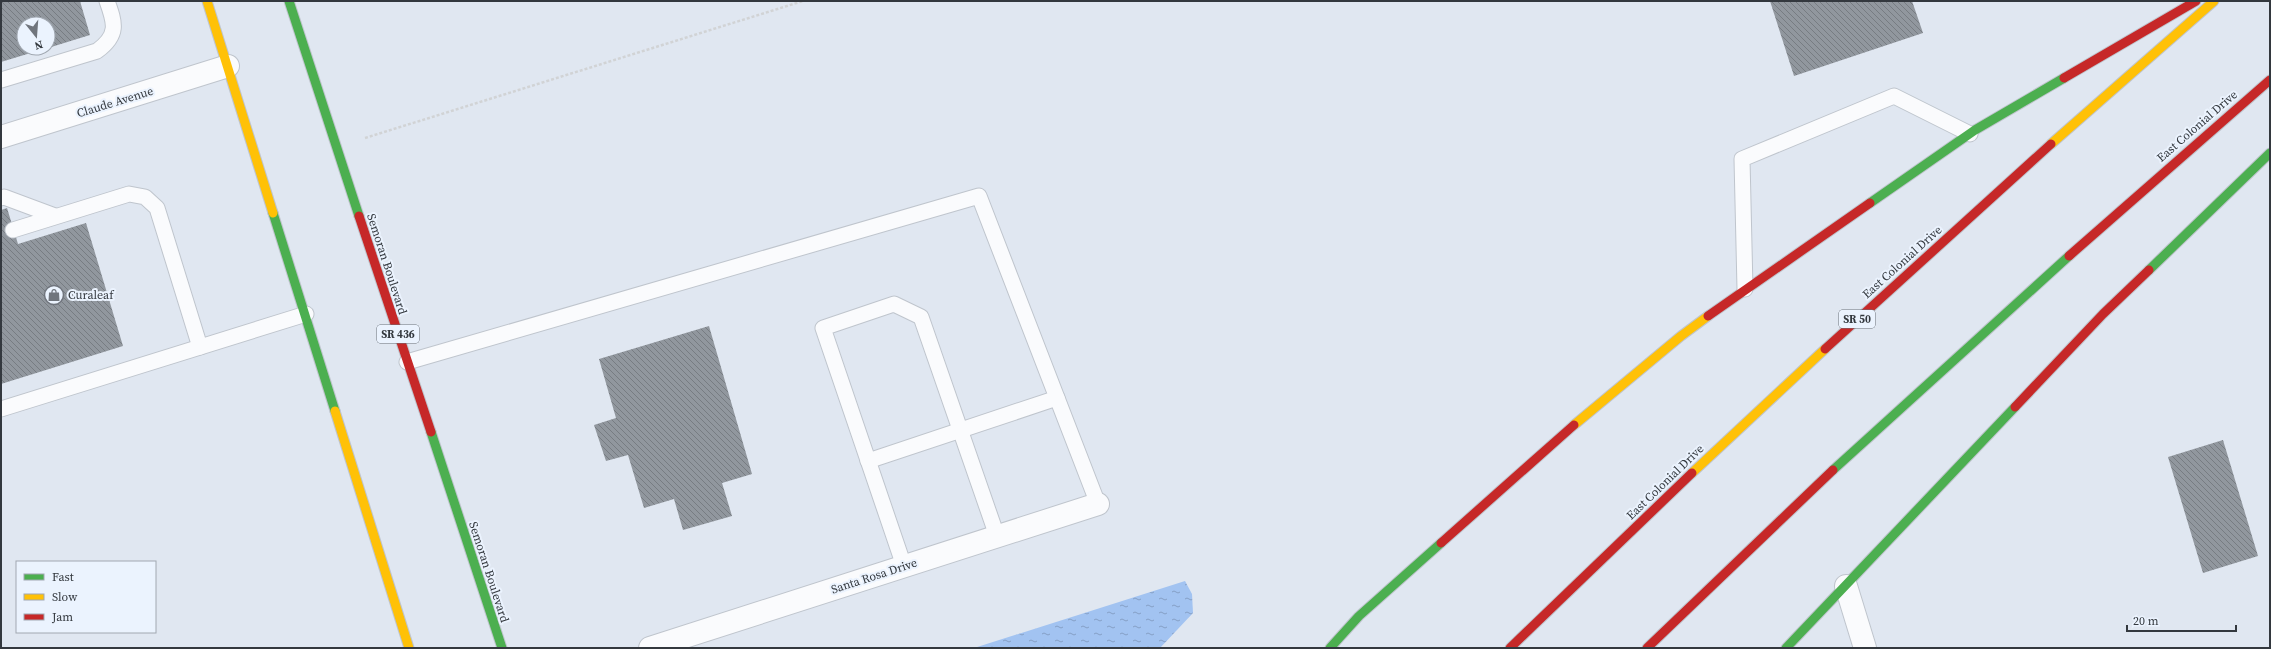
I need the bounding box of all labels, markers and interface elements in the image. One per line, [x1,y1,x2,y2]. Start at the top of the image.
north arrow [16,16,56,56]
text: N [33,37,45,53]
street label: Claude Avenue [75,83,155,121]
street label: East Colonial Drive [2153,87,2241,165]
street label: Semoran Boulevard [363,212,411,317]
street label: East Colonial Drive [1859,222,1945,302]
shop icon: Curaleaf [43,284,65,306]
place label: Curaleaf [68,287,115,303]
road number: SR 50 [1839,310,1875,328]
road number: SR 436 [377,325,419,343]
street label: East Colonial Drive [1623,441,1707,523]
street label: Semoran Boulevard [465,520,513,625]
street label: Santa Rosa Drive [829,555,919,597]
legend [16,561,156,633]
text: Fast [52,569,74,585]
text: Slow [52,589,78,605]
scale bar [2127,607,2236,633]
text: Jam [51,609,73,625]
text: 20 m [2133,613,2159,629]

